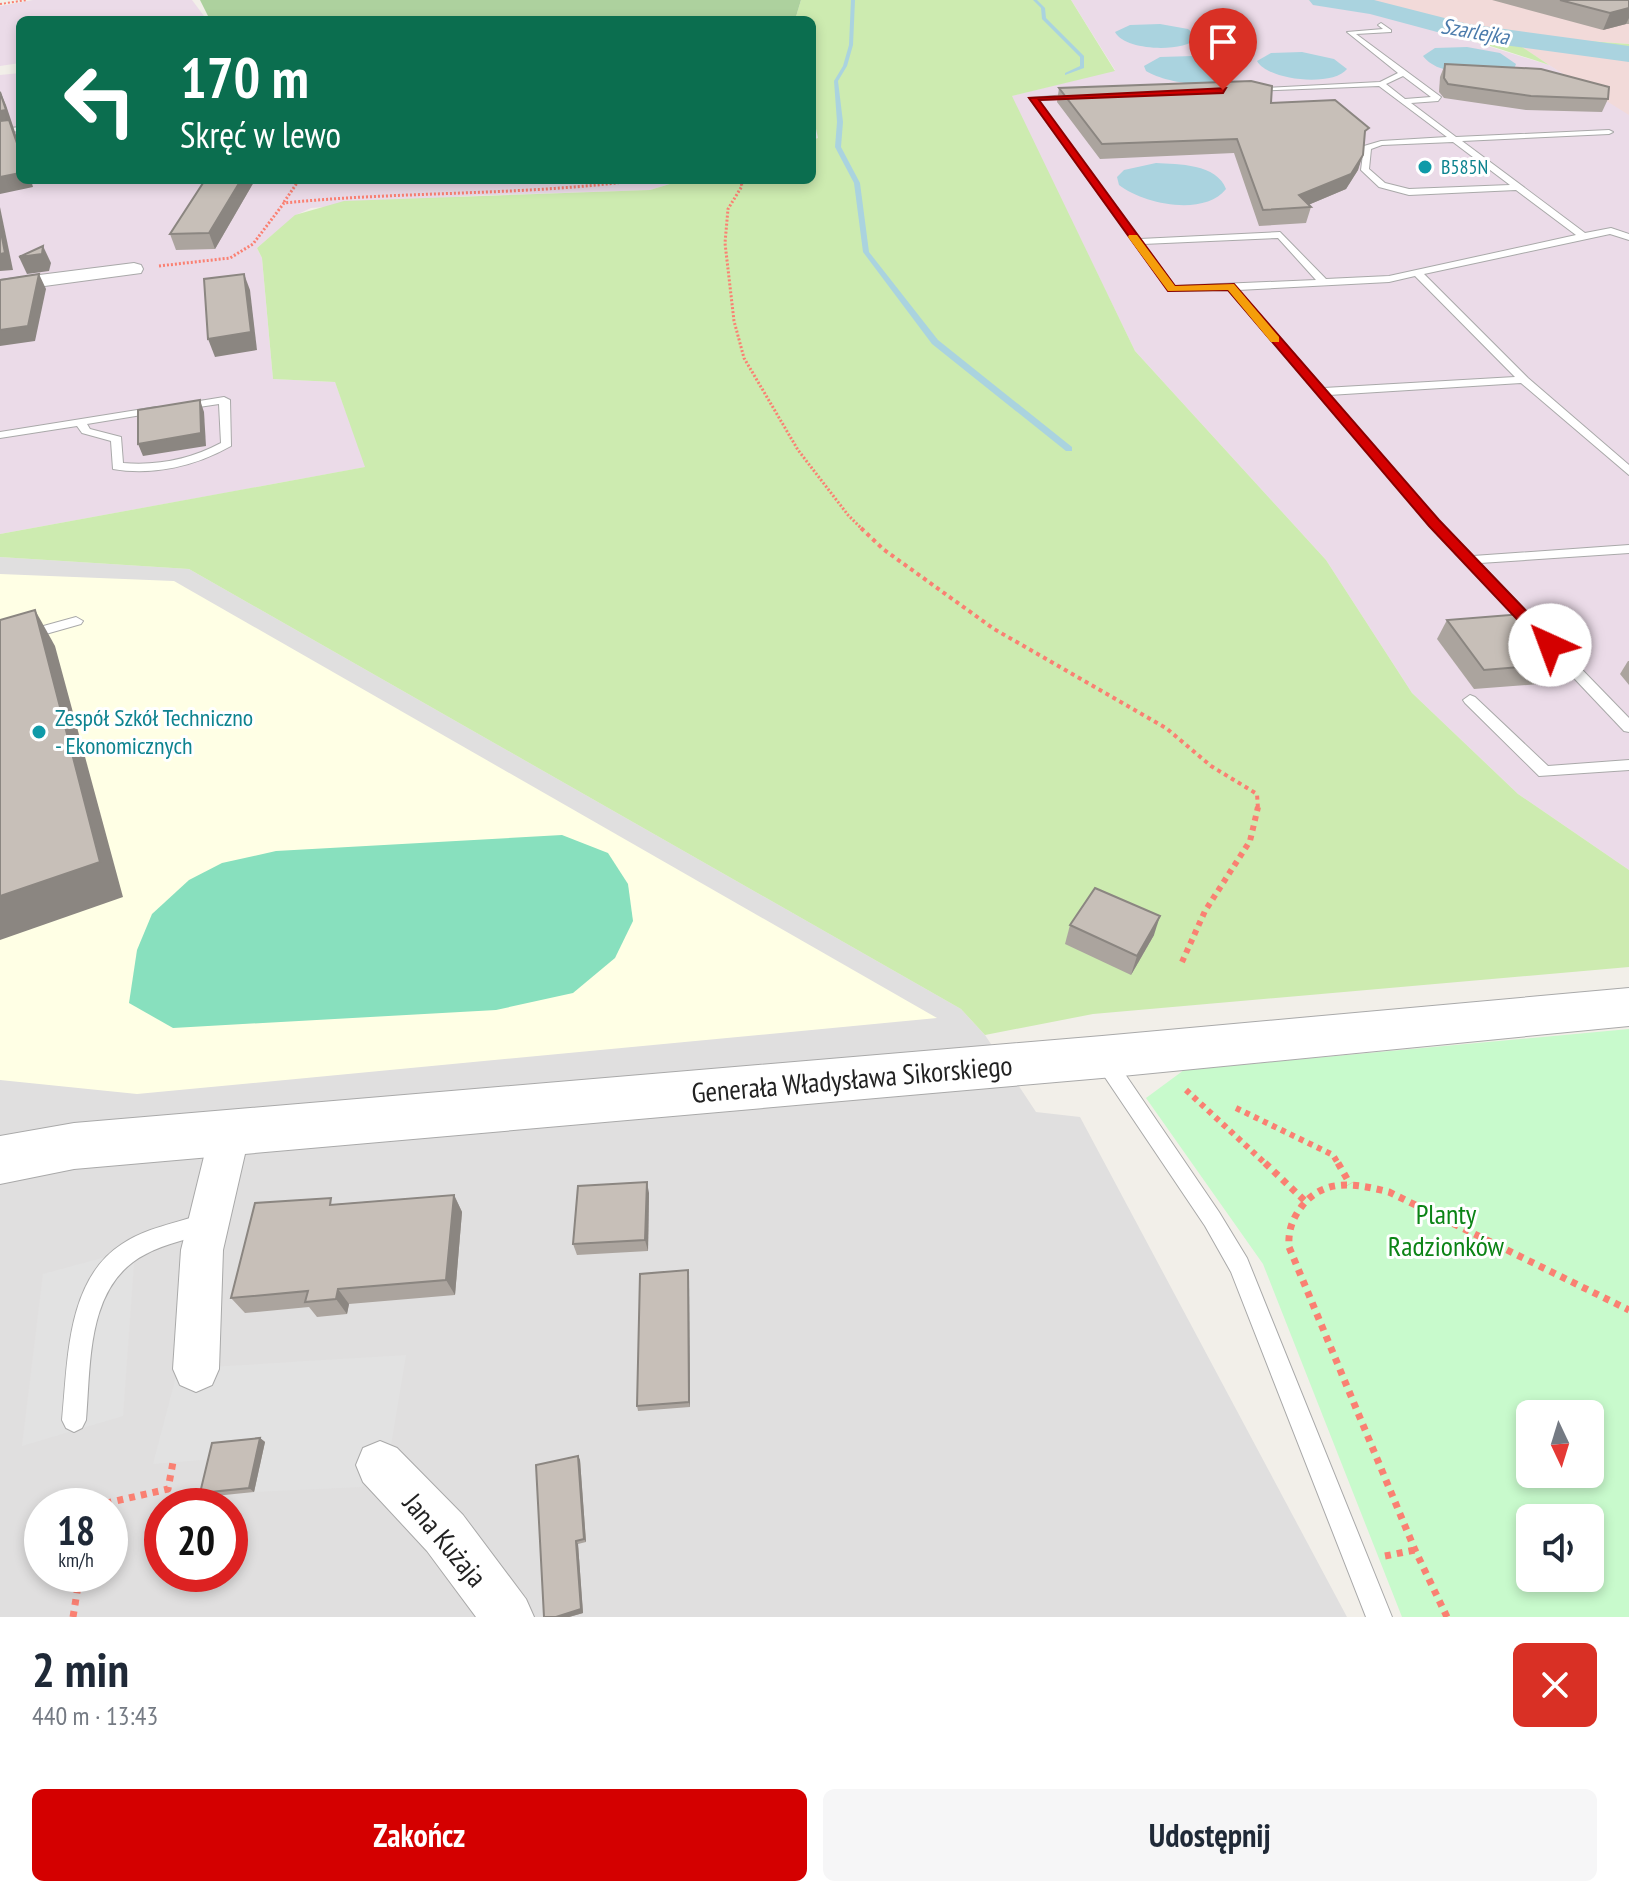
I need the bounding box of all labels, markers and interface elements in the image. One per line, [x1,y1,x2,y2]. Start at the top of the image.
pin [1189,8,1257,90]
water label: Szarlejka [1439,11,1512,51]
icon: arrive [1201,20,1245,64]
text: 170 m [180,41,309,113]
icon: left [48,48,152,152]
text: Skręć w lewo [180,111,341,158]
place label: B585N [1441,154,1488,180]
marker: B585N [1416,158,1434,176]
position arrow [1508,603,1592,687]
place label: Zespół Szkół Techniczno - Ekonomicznych [55,702,253,761]
marker: Zespół Szkół Techniczno - Ekonomicznych [30,723,48,741]
street label: Generała Władysława Sikorskiego [690,1046,1014,1111]
park label: Planty Radzionków [1388,1195,1505,1264]
north arrow [1516,1400,1604,1488]
map controls [1516,1400,1604,1592]
street label: Jana Kużaja [395,1484,495,1594]
speed limit sign: 20 [144,1488,248,1592]
text: 18 [57,1504,95,1556]
button: sound [1516,1504,1604,1592]
text: km/h [58,1547,94,1573]
text: 2 min [32,1638,129,1700]
button: close [1513,1643,1597,1727]
text: 440 m · 13:43 [32,1699,158,1732]
button: Zakończ [32,1789,807,1881]
button: Udostępnij [823,1789,1597,1881]

